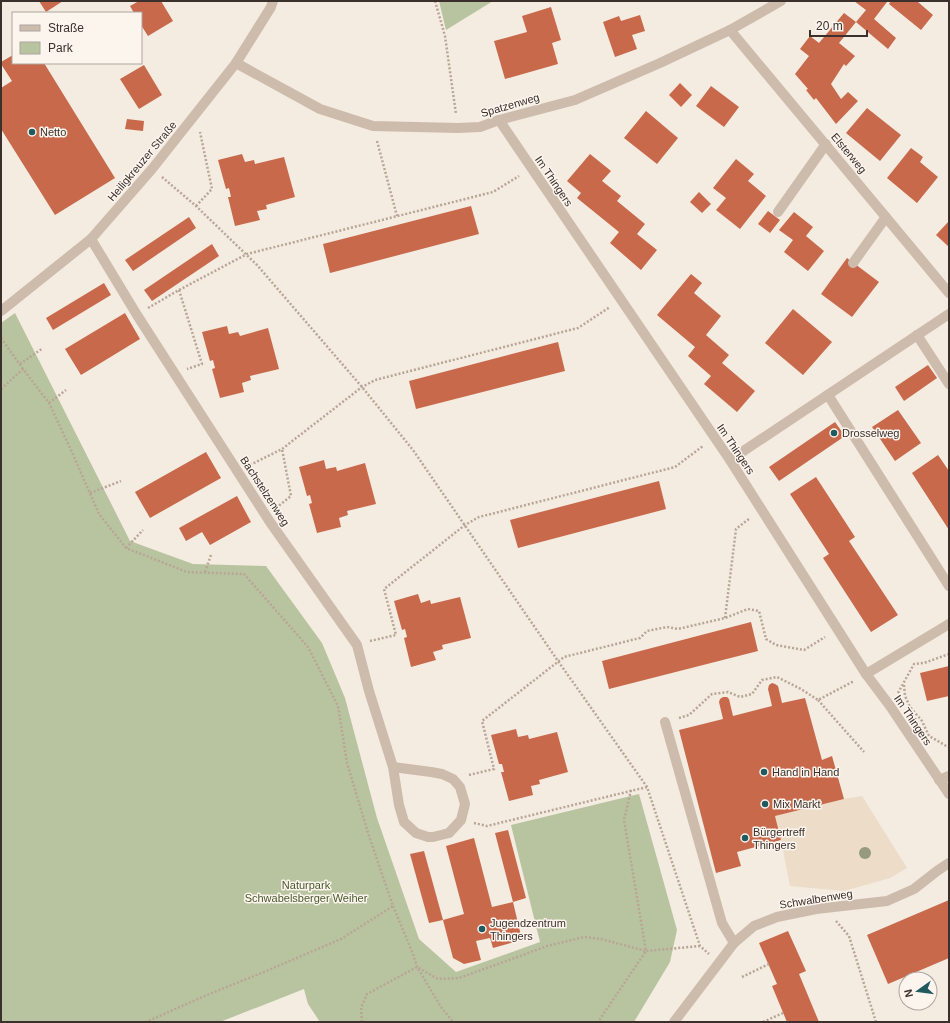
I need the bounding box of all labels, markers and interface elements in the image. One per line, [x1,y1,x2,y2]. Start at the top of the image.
legend [12,12,142,64]
scale bar [810,12,867,38]
text: 20 m [816,19,843,33]
text: Straße [48,21,84,35]
text: Park [48,41,74,55]
street label: Spatzenweg [479,91,541,119]
street label: Heiligkreuzer Straße [105,119,179,203]
place label: Netto [40,126,66,138]
marker: Netto [27,127,37,137]
street label: Elsterweg [829,131,869,175]
street label: Im Thingers [533,154,575,209]
street label: Im Thingers [715,422,757,477]
place label: Drosselweg [842,427,899,439]
marker: Drosselweg [829,428,839,438]
street label: Bachstelzenweg [238,454,292,528]
street label: Im Thingers [892,693,934,748]
place label: Hand in Hand [772,766,839,778]
marker: Hand in Hand [759,767,769,777]
place label: Mix Markt [773,798,821,810]
marker: Mix Markt [760,799,770,809]
place label: Bürgertreff Thingers [753,826,806,851]
marker: Bürgertreff Thingers [740,833,750,843]
park label: Naturpark Schwabelsberger Weiher [245,879,368,904]
street label: Schwalbenweg [779,887,853,911]
place label: Jugendzentrum Thingers [490,917,566,942]
marker: Jugendzentrum Thingers [477,924,487,934]
north arrow [898,971,938,1011]
text: N [902,988,915,999]

